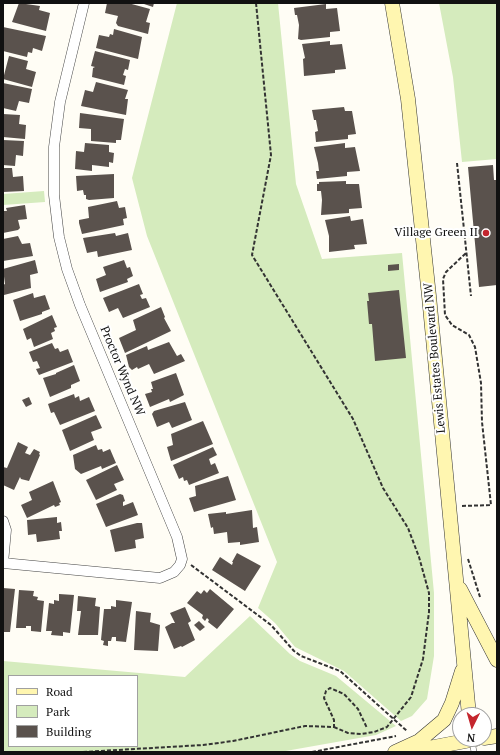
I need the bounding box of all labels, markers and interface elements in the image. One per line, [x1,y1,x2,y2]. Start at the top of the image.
place label: Village Green II [394,226,478,240]
marker: Village Green II [481,228,491,238]
street label: Lewis Estates Boulevard NW [421,282,449,434]
street label: Proctor Wynd NW [97,324,147,418]
legend [8,675,138,747]
text: Road [46,684,73,699]
text: Park [46,704,70,719]
north arrow [452,707,492,747]
text: Building [46,724,91,739]
text: N [466,731,476,745]

